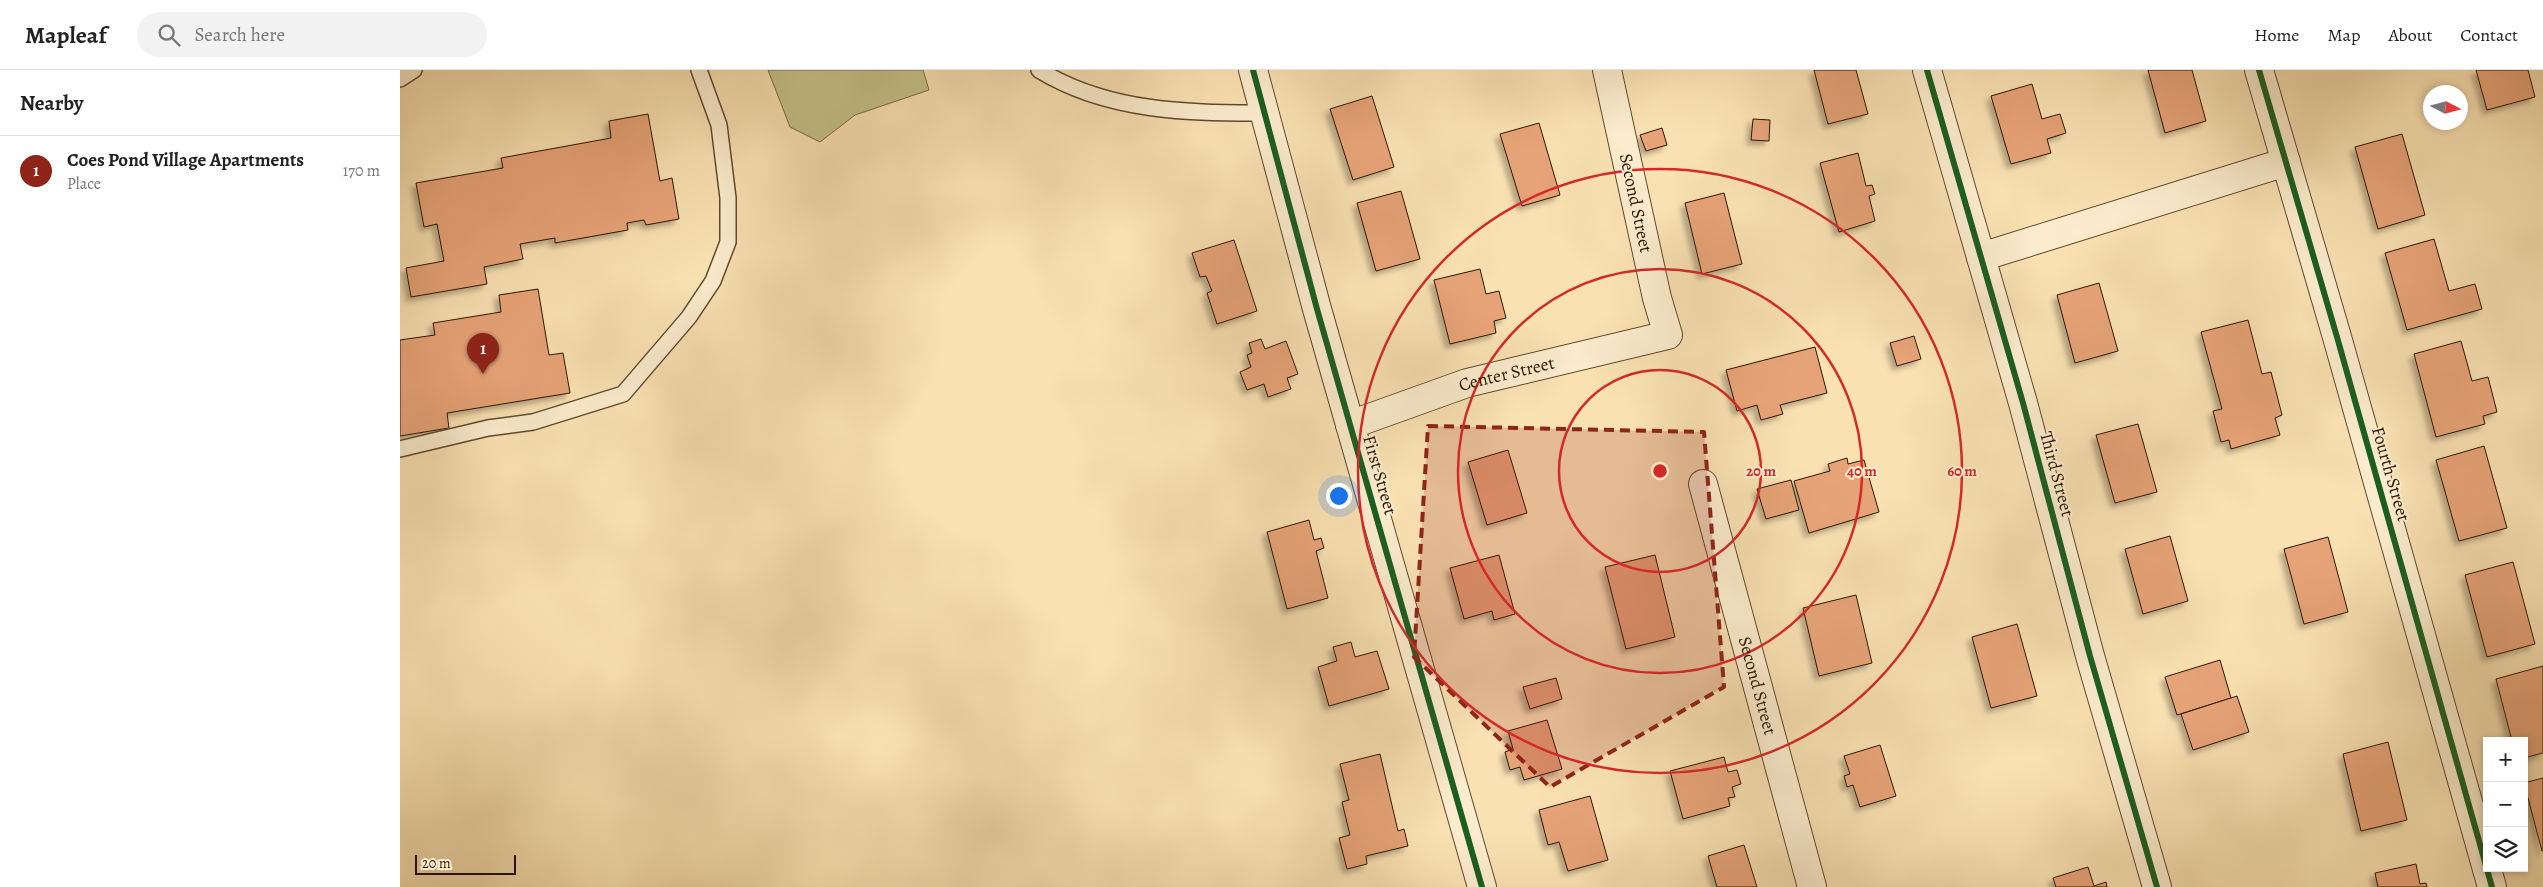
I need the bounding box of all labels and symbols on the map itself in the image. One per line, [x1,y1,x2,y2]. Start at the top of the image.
north arrow [2423,85,2468,130]
street label: Second Street [1614,151,1658,255]
pin: 1 [467,333,499,374]
street label: Center Street [1455,351,1557,397]
street label: Fourth Street [2366,424,2416,524]
street label: Third Street [2034,429,2080,519]
street label: First Street [1357,432,1403,518]
text: 20 m [1746,461,1776,481]
text: 40 m [1847,461,1877,481]
text: 60 m [1947,461,1977,481]
centre of rings [1651,462,1669,480]
your location [1326,483,1352,509]
street label: Second Street [1733,634,1782,738]
scale bar [415,852,516,875]

